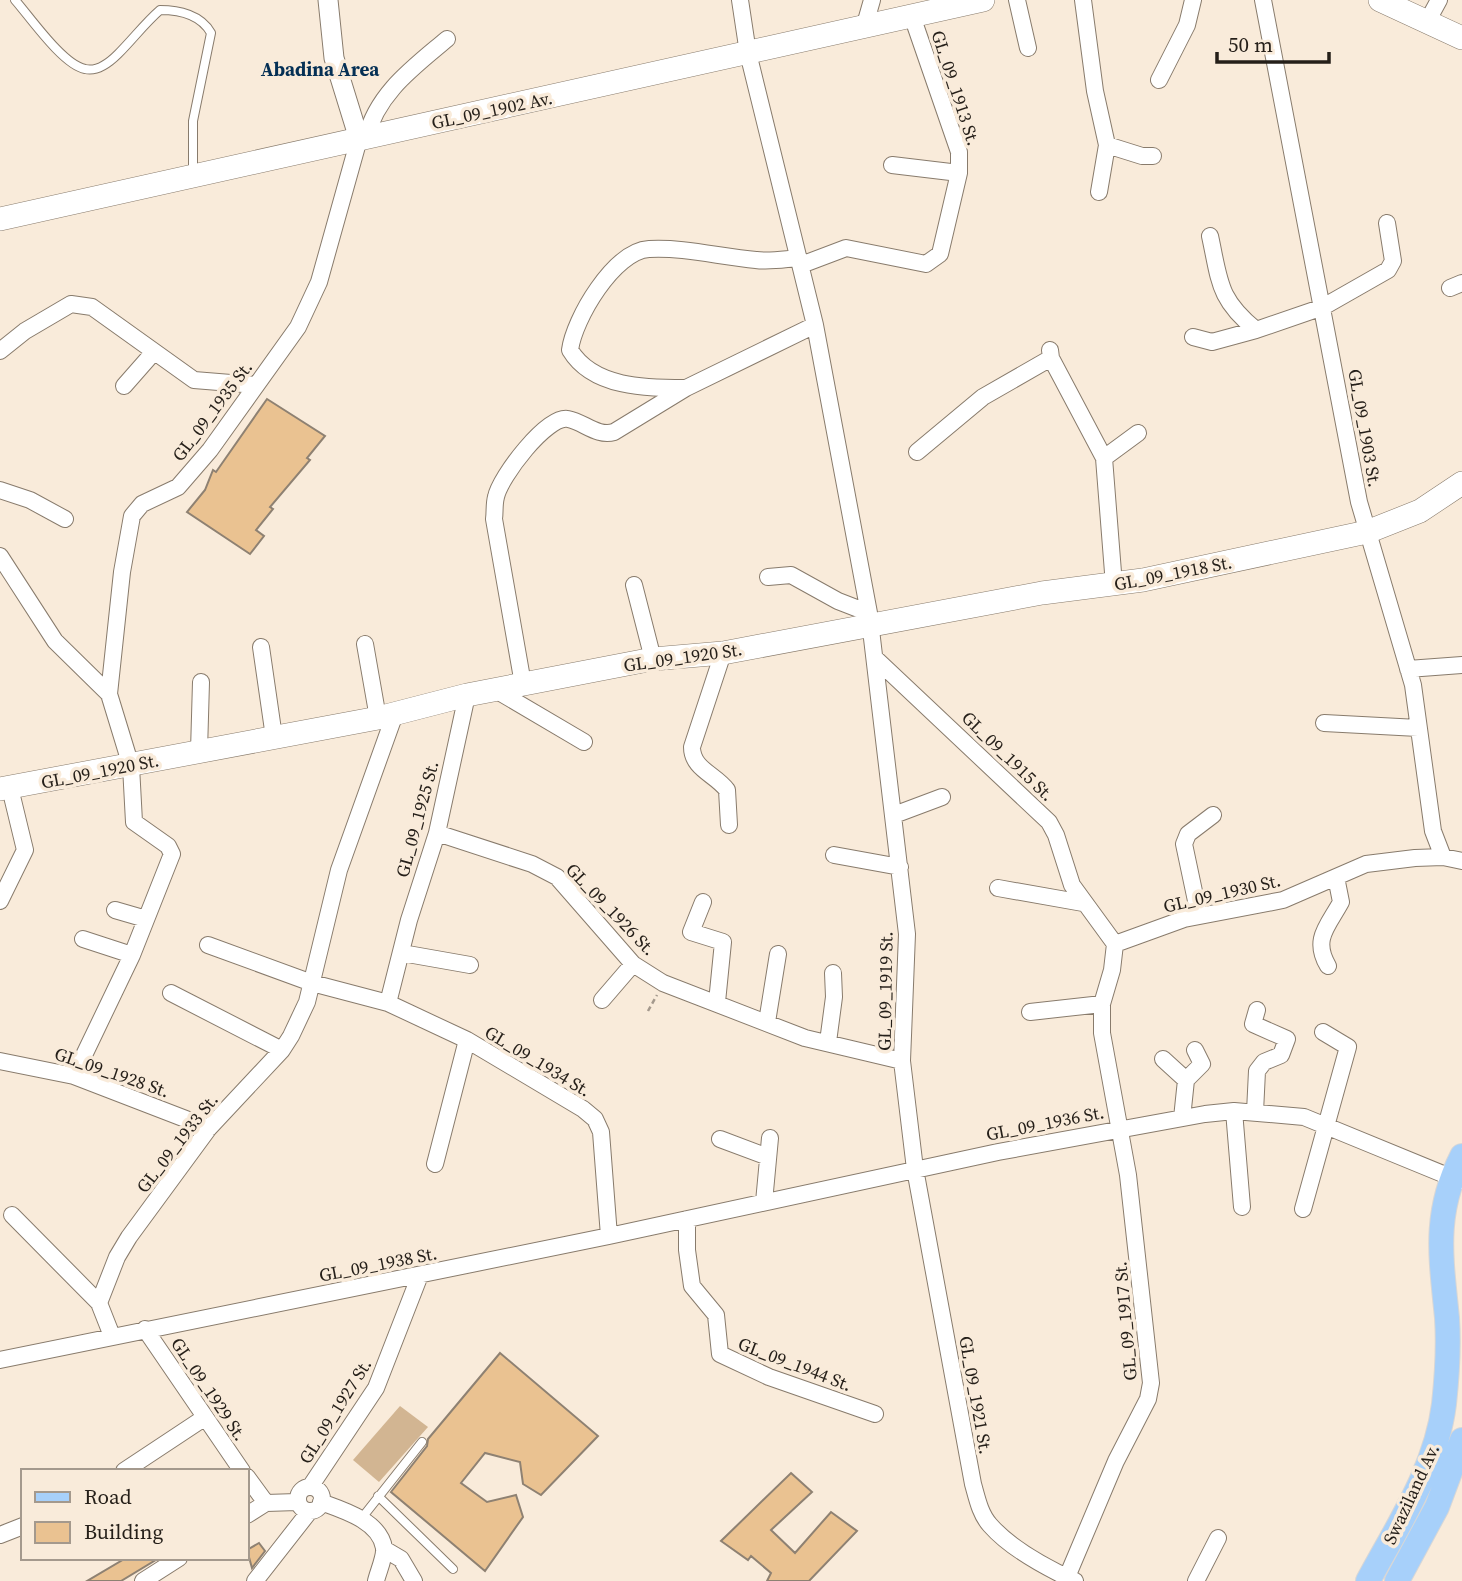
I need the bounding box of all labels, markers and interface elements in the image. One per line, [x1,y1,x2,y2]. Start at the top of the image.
scale bar [1217,21,1329,65]
street label: GL_09_1913 St. [926,27,986,149]
text: 50 m [1228,30,1273,59]
district label: Abadina Area [261,56,380,82]
street label: GL_09_1902 Av. [429,85,555,135]
street label: GL_09_1935 St. [166,356,258,466]
street label: GL_09_1903 St. [1342,367,1388,489]
street label: GL_09_1918 St. [1112,549,1234,597]
street label: GL_09_1920 St. [622,636,744,678]
street label: GL_09_1915 St. [956,705,1060,807]
street label: GL_09_1920 St. [39,747,161,795]
street label: GL_09_1925 St. [389,758,445,880]
street label: GL_09_1926 St. [560,857,662,961]
street label: GL_09_1930 St. [1161,867,1283,919]
street label: GL_09_1919 St. [871,931,899,1051]
street label: GL_09_1934 St. [480,1019,596,1103]
street label: GL_09_1928 St. [51,1041,173,1103]
street label: GL_09_1933 St. [130,1088,224,1198]
street label: GL_09_1936 St. [984,1099,1106,1147]
street label: GL_09_1938 St. [317,1240,439,1288]
street label: GL_09_1917 St. [1107,1260,1143,1382]
street label: GL_09_1944 St. [735,1331,855,1397]
street label: GL_09_1929 St. [165,1332,253,1446]
street label: GL_09_1921 St. [953,1334,999,1456]
street label: GL_09_1927 St. [293,1354,377,1468]
street label: Swaziland Av. [1377,1440,1445,1548]
legend [21,1469,248,1560]
text: Road [84,1482,132,1511]
text: Building [84,1517,163,1546]

